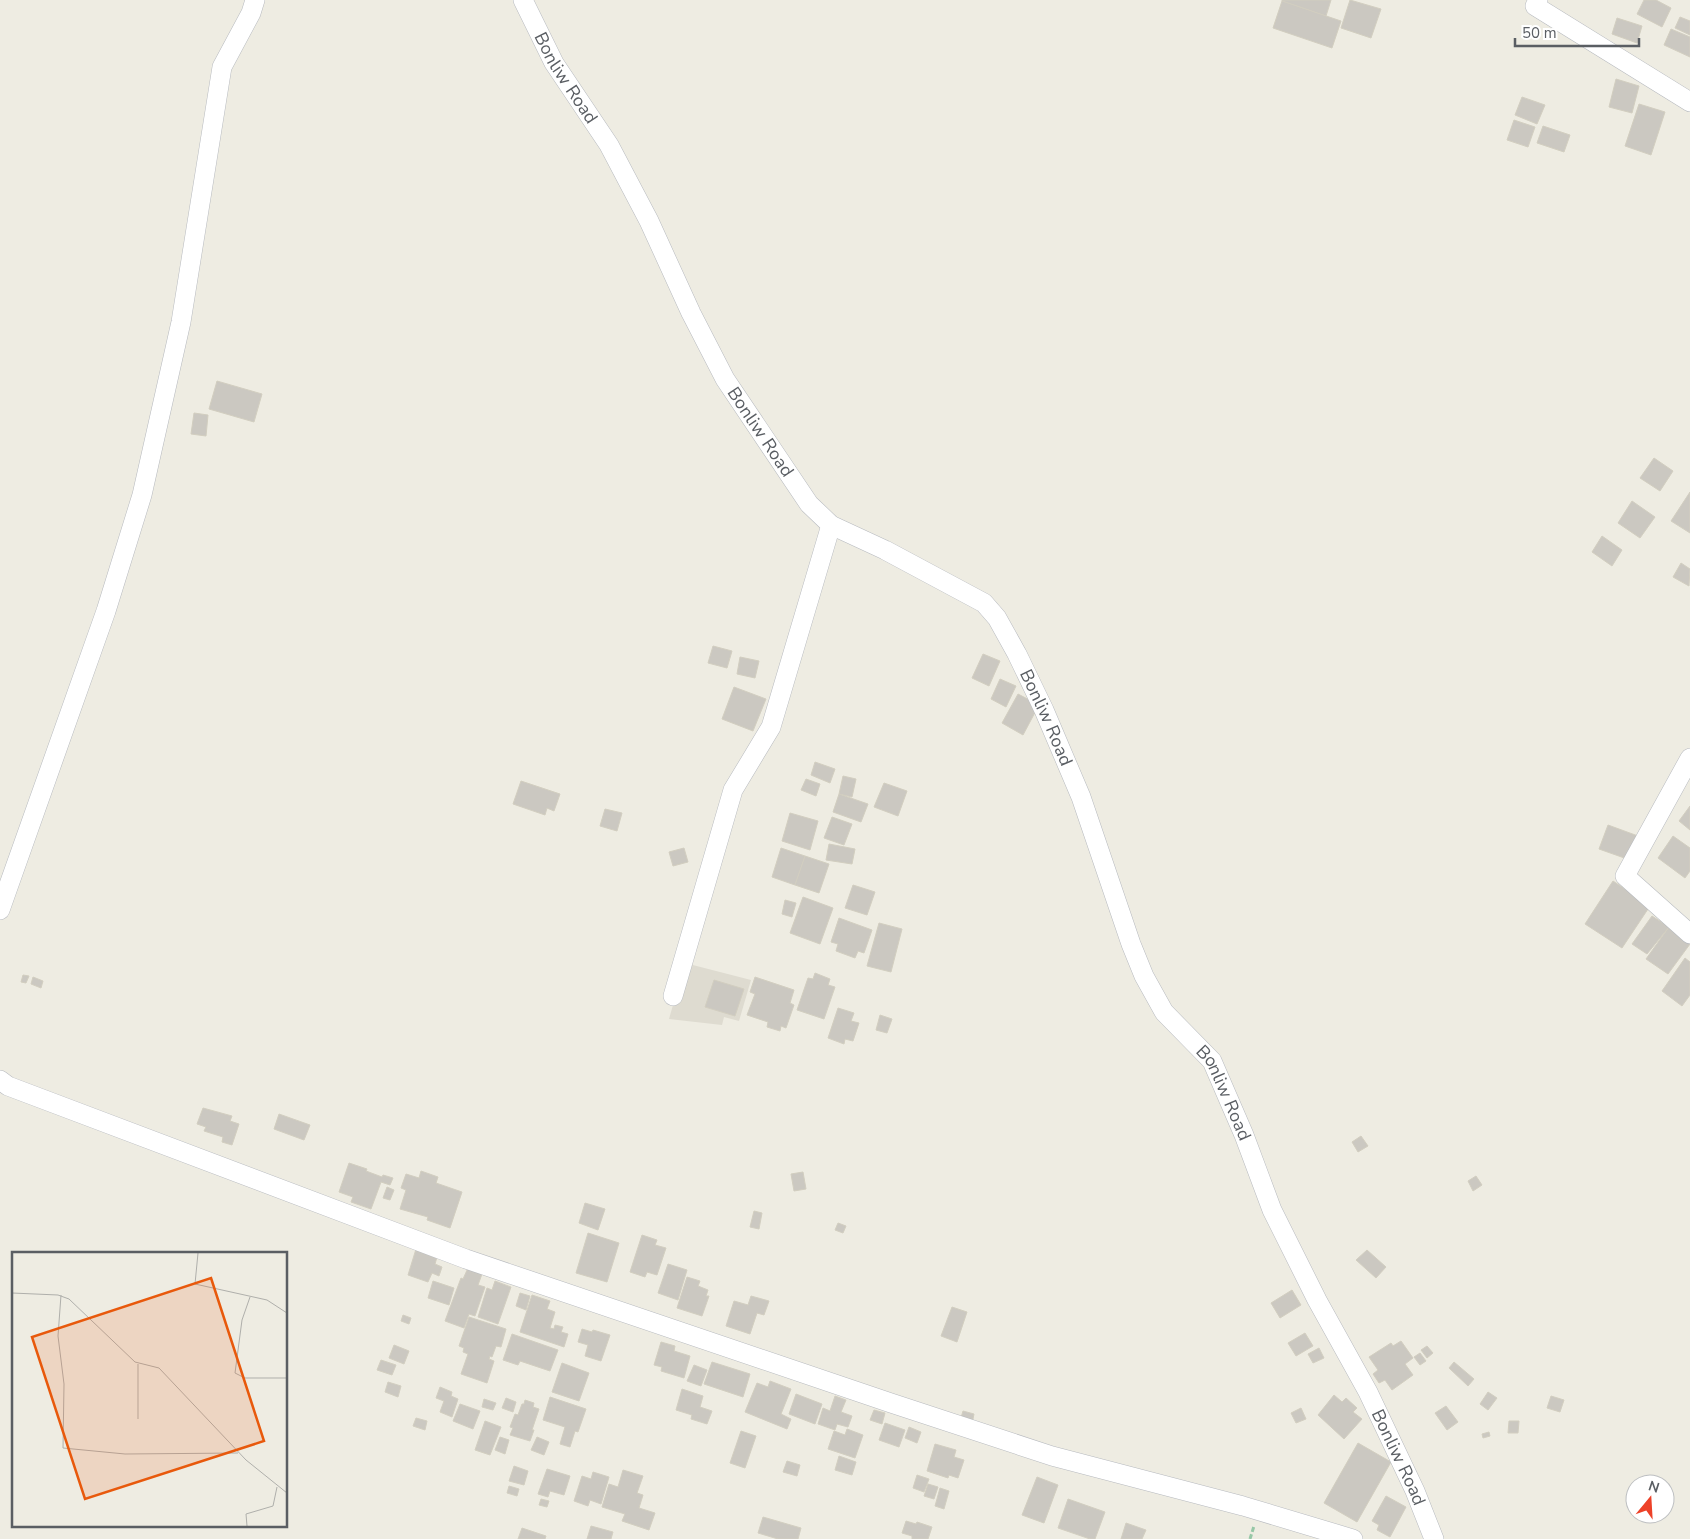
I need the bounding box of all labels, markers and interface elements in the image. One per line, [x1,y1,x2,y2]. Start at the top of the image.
scale bar [1515,15,1639,47]
text: 50 m [1522,23,1557,43]
street label: Bonliw Road [529,28,603,128]
street label: Bonliw Road [722,382,799,482]
street label: Bonliw Road [1014,665,1078,770]
street label: Bonliw Road [1191,1040,1257,1144]
inset map [12,1252,288,1526]
street label: Bonliw Road [1366,1405,1431,1509]
north arrow [1625,1474,1675,1524]
text: N [1646,1476,1662,1498]

